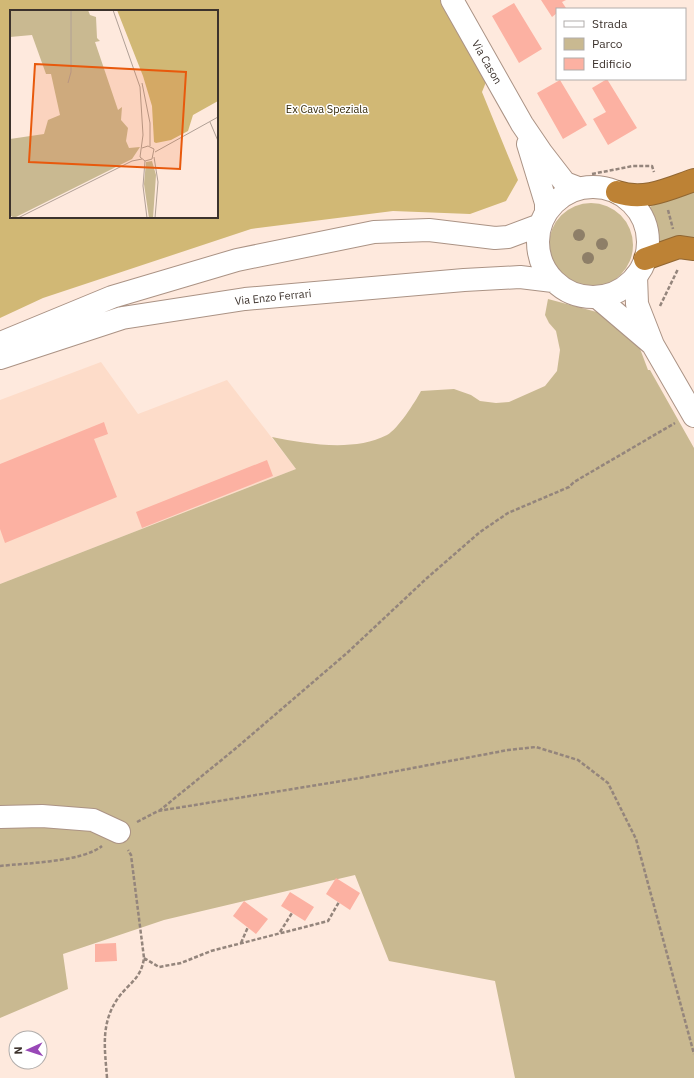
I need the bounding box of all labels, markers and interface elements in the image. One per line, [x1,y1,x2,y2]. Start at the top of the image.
legend [556,8,686,80]
inset map [10,10,218,218]
text: Strada [592,16,628,31]
text: Parco [592,36,623,51]
street label: Via Cason [469,38,505,86]
text: Edificio [592,56,632,71]
park label: Ex Cava Speziala [286,102,368,116]
street label: Via Enzo Ferrari [234,286,312,308]
north arrow [8,1030,48,1070]
text: N [11,1046,25,1055]

